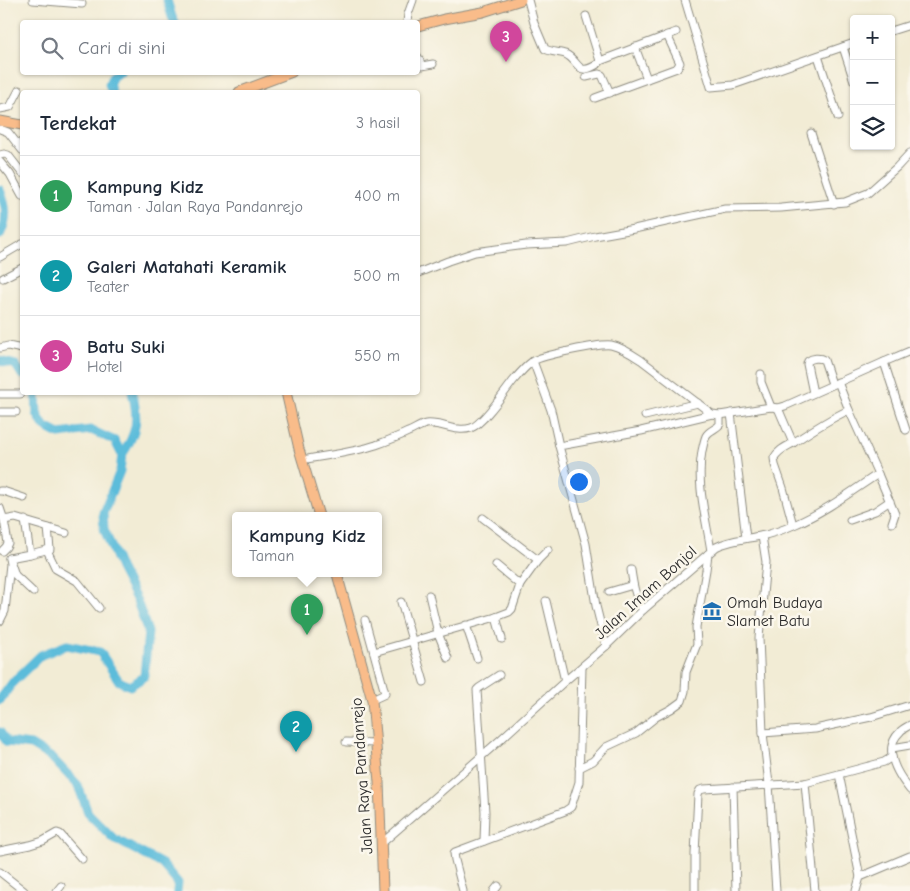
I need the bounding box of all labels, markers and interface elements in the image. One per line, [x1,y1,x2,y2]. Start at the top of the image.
map controls [850,15,895,150]
button: + [850,15,895,60]
search box [20,20,420,75]
pin: 3 [490,21,522,62]
icon: search [38,34,66,62]
text: Cari di sini [78,37,165,59]
button: − [850,60,895,105]
button: layers [850,105,895,150]
text: Terdekat [40,111,116,135]
text: 3 hasil [356,114,400,132]
text: Kampung Kidz [87,176,203,198]
text: 1 [53,187,59,205]
text: 400 m [354,187,400,205]
text: Taman · Jalan Raya Pandanrejo [87,198,303,216]
text: Galeri Matahati Keramik [87,256,286,278]
text: 2 [52,267,60,285]
text: 500 m [353,267,400,285]
text: Teater [87,278,129,296]
text: Batu Suki [87,336,165,358]
text: 3 [52,347,60,365]
text: 550 m [354,347,400,365]
text: Hotel [87,358,123,376]
your location [566,469,592,495]
popup [232,512,382,577]
text: Kampung Kidz [249,525,365,547]
street label: Jalan Imam Bonjol [591,542,700,643]
text: Taman [249,547,294,565]
pin: 1 [291,594,323,635]
place label: Omah Budaya Slamet Batu [727,594,823,630]
museum icon: Omah Budaya Slamet Batu [701,600,723,622]
street label: Jalan Raya Pandanrejo [348,697,376,855]
pin: 2 [280,711,312,752]

